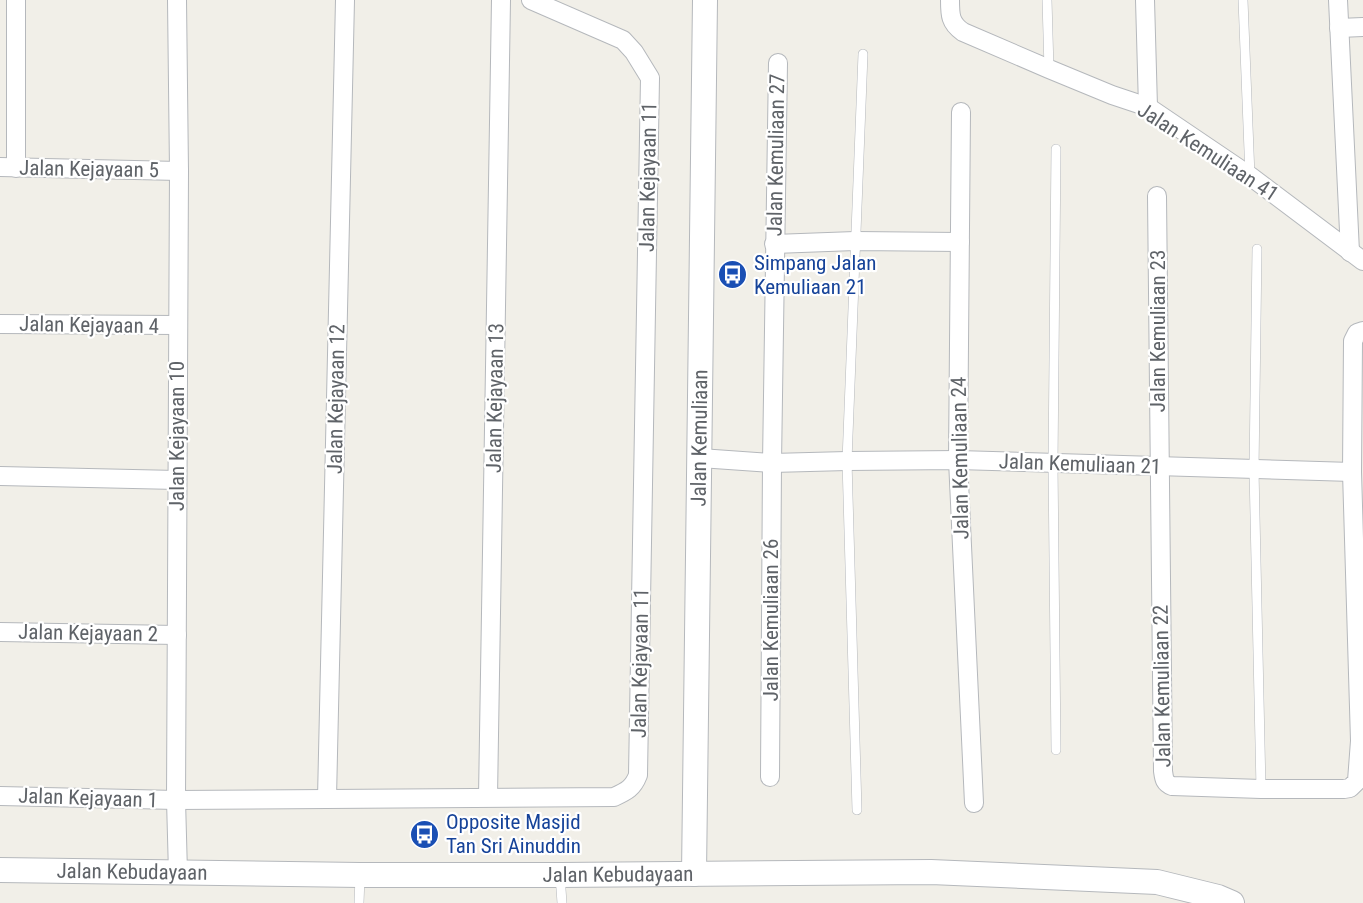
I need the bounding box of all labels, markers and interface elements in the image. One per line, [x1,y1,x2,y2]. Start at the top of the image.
street label: Jalan Kemuliaan 27 [763,74,789,236]
street label: Jalan Kemuliaan 41 [1133,98,1283,206]
street label: Jalan Kejayaan 11 [635,102,661,252]
street label: Jalan Kejayaan 5 [19,156,159,182]
street label: Jalan Kemuliaan 23 [1146,250,1170,412]
place label: Simpang Jalan Kemuliaan 21 [754,251,877,299]
bus stop icon: Simpang Jalan Kemuliaan 21 [717,259,749,291]
street label: Jalan Kejayaan 4 [19,312,159,338]
street label: Jalan Kejayaan 13 [482,323,508,473]
street label: Jalan Kejayaan 12 [323,324,349,474]
street label: Jalan Kejayaan 10 [165,361,189,511]
street label: Jalan Kemuliaan [687,369,712,507]
street label: Jalan Kemuliaan 24 [947,377,973,539]
street label: Jalan Kemuliaan 21 [998,449,1162,479]
street label: Jalan Kemuliaan 26 [759,539,783,701]
street label: Jalan Kejayaan 11 [627,588,653,738]
street label: Jalan Kemuliaan 22 [1149,605,1175,767]
street label: Jalan Kejayaan 2 [18,620,158,646]
street label: Jalan Kejayaan 1 [18,784,158,812]
place label: Opposite Masjid Tan Sri Ainuddin [446,810,581,858]
bus stop icon: Opposite Masjid Tan Sri Ainuddin [409,818,441,850]
street label: Jalan Kebudayaan [56,859,208,885]
street label: Jalan Kebudayaan [543,862,693,887]

